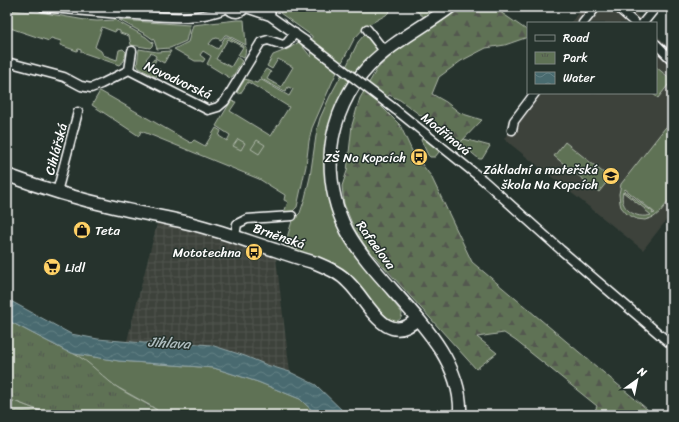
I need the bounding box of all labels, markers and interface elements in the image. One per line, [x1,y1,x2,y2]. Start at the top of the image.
legend [527,22,657,94]
text: Road [563,27,590,49]
text: Park [563,47,588,69]
street label: Novodvorská [140,54,216,106]
text: Water [563,67,596,89]
street label: Modřínová [416,106,477,162]
street label: Cihlářská [38,120,74,177]
place label: ZŠ Na Kopcích [325,146,406,169]
bus stop icon: ZŠ Na Kopcích [409,147,429,167]
place label: Základní a mateřská škola Na Kopcích [483,158,598,196]
school or university icon: Základní a mateřská škola Na Kopcích [601,166,621,186]
street label: Brněnská [250,216,309,256]
street label: Rafaelova [350,216,402,275]
place label: Teta [95,219,120,242]
shop icon: Teta [72,220,92,240]
place label: Mototechna [173,241,241,264]
bus stop icon: Mototechna [244,242,264,262]
place label: Lidl [65,256,85,279]
supermarket icon: Lidl [42,257,62,277]
water label: Jihlava [147,329,193,357]
north arrow [617,360,657,400]
text: N [633,361,651,382]

